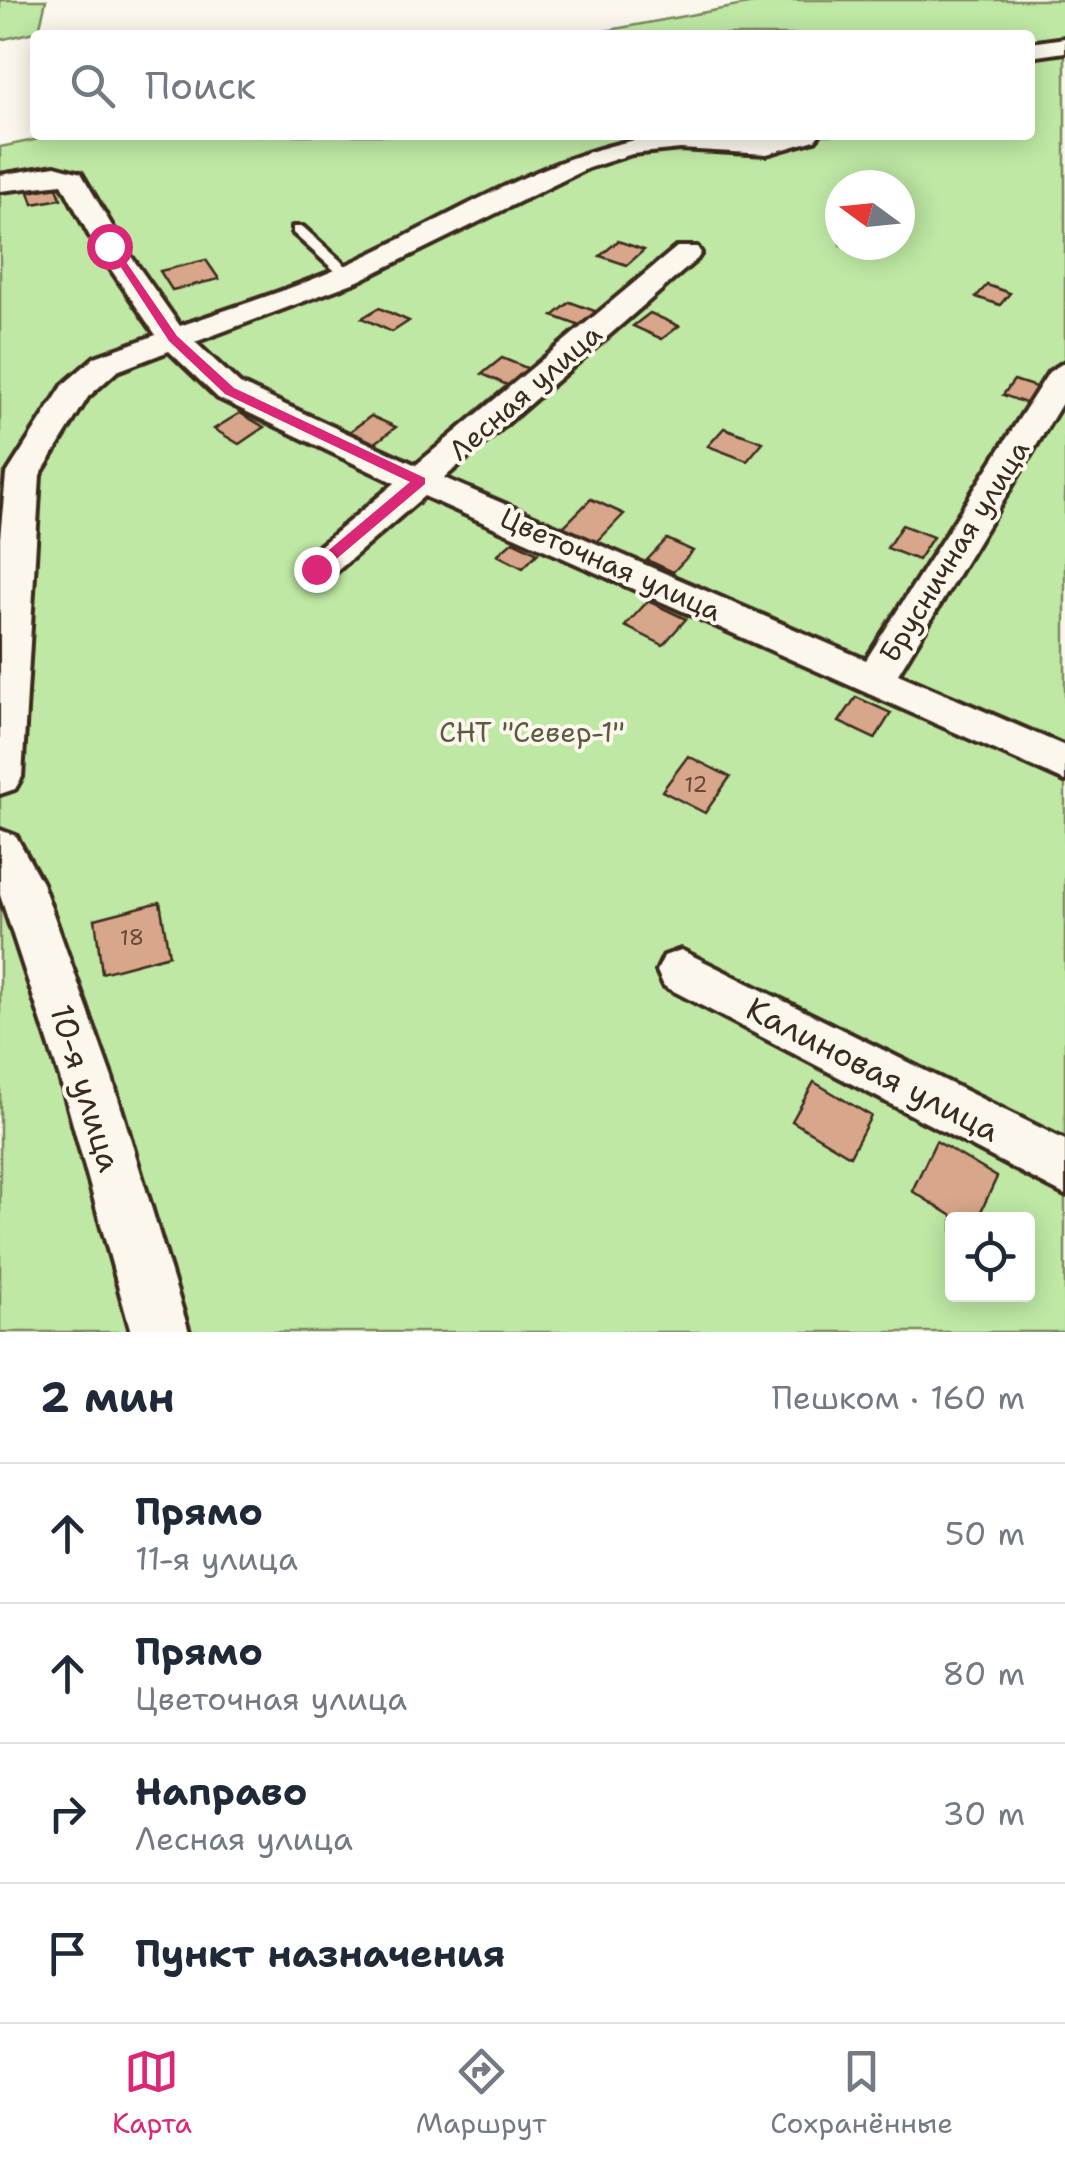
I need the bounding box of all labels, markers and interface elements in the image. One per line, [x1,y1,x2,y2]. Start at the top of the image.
search box [30,30,1035,140]
icon: search [65,58,120,113]
text: Поиск [145,60,256,111]
north arrow [825,170,915,260]
route start [87,224,133,270]
street label: Лесная улица [441,315,609,469]
street label: Брусничная улица [870,433,1038,669]
street label: Цветочная улица [494,498,728,630]
route end [294,547,340,593]
park label: СНТ "Север-1" [439,713,625,751]
house number: 12 [684,770,708,799]
house number: 18 [120,923,144,952]
street label: Калиновая улица [739,987,1007,1151]
street label: 10-я улица [40,999,132,1177]
map controls [945,1212,1035,1302]
button: locate [945,1212,1035,1302]
text: 2 мин [40,1369,175,1425]
text: Пешком · 160 m [772,1376,1025,1419]
text: Прямо [135,1486,263,1537]
icon: ahead [40,1506,95,1561]
text: 50 m [945,1512,1025,1555]
text: 11-я улица [135,1537,298,1580]
text: Прямо [135,1626,263,1677]
icon: ahead [40,1646,95,1701]
text: 80 m [942,1652,1025,1695]
text: Цветочная улица [135,1677,407,1720]
text: Направо [135,1766,308,1817]
icon: right [40,1786,95,1841]
text: 30 m [942,1792,1025,1835]
text: Лесная улица [135,1817,353,1860]
icon: arrive [40,1926,95,1981]
text: Пункт назначения [135,1928,505,1979]
tab: Карта [112,2044,192,2142]
tab: Маршрут [416,2044,546,2142]
tab: Сохранённые [770,2044,953,2142]

